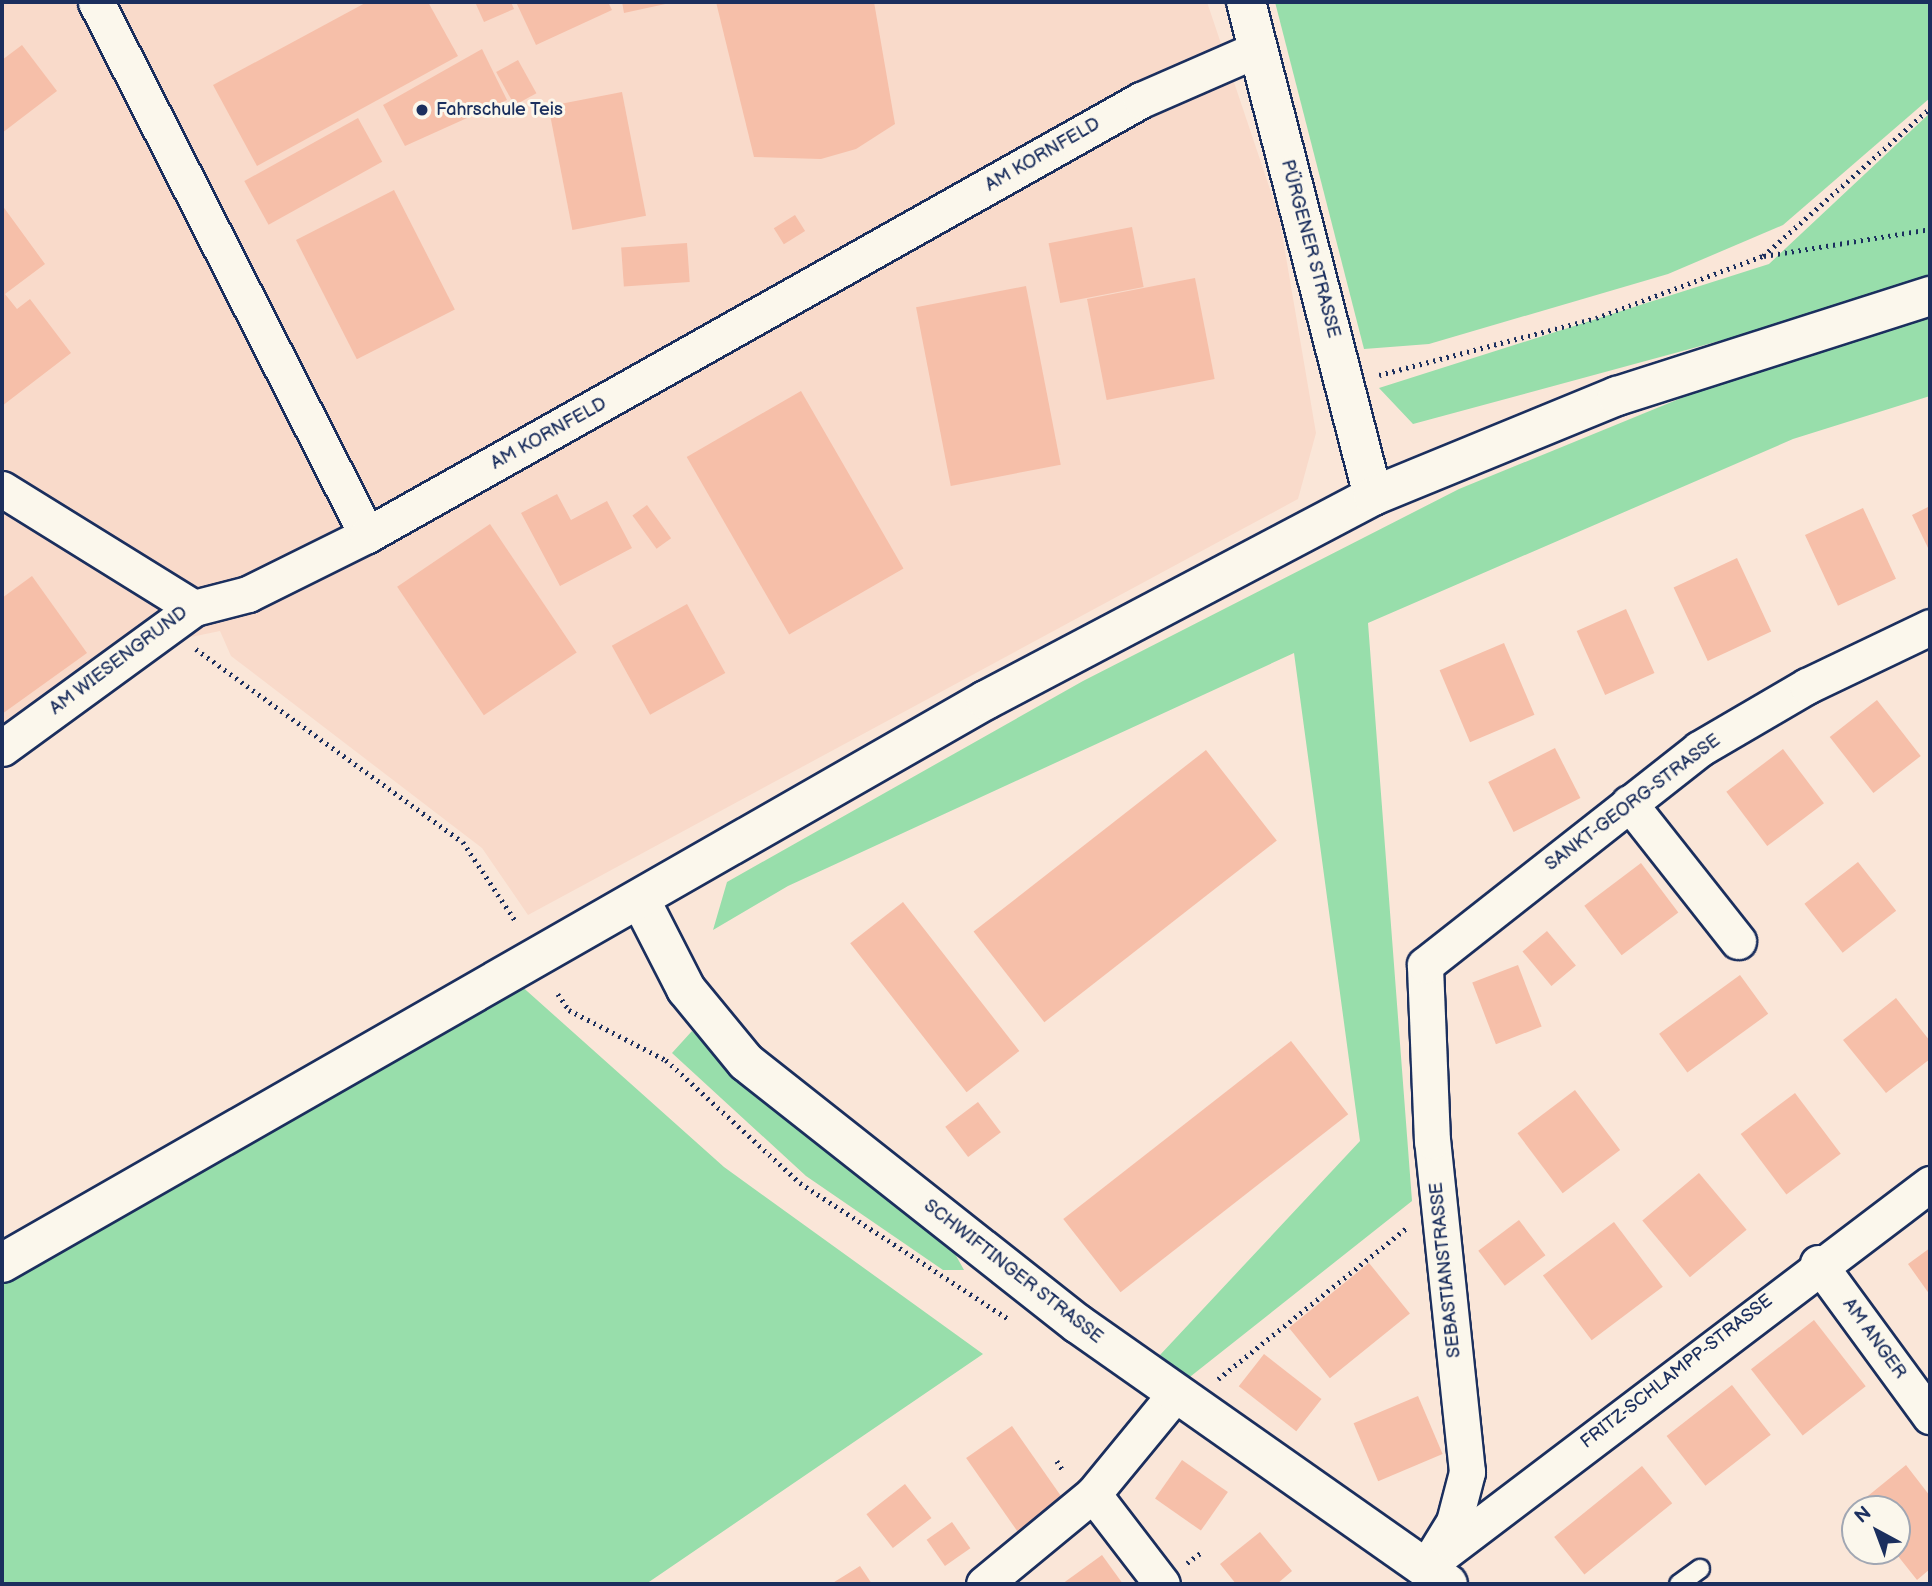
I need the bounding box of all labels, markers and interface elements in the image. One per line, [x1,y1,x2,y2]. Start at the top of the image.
place label: Fahrschule Teis [436,99,563,121]
marker: Fahrschule Teis [414,102,430,118]
street label: AM KORNFELD [982,113,1104,197]
street label: PÜRGENER STRASSE [1276,157,1344,341]
street label: AM KORNFELD [487,393,611,475]
street label: AM WIESENGRUND [46,602,192,720]
street label: SANKT-GEORG-STRASSE [1541,730,1725,876]
street label: SEBASTIANSTRASSE [1426,1181,1466,1359]
street label: SCHWIFTINGER STRASSE [919,1195,1107,1349]
street label: FRITZ-SCHLAMPP-STRASSE [1577,1290,1777,1454]
street label: AM ANGER [1838,1295,1910,1383]
north arrow [1841,1495,1911,1565]
text: N [1850,1502,1876,1529]

